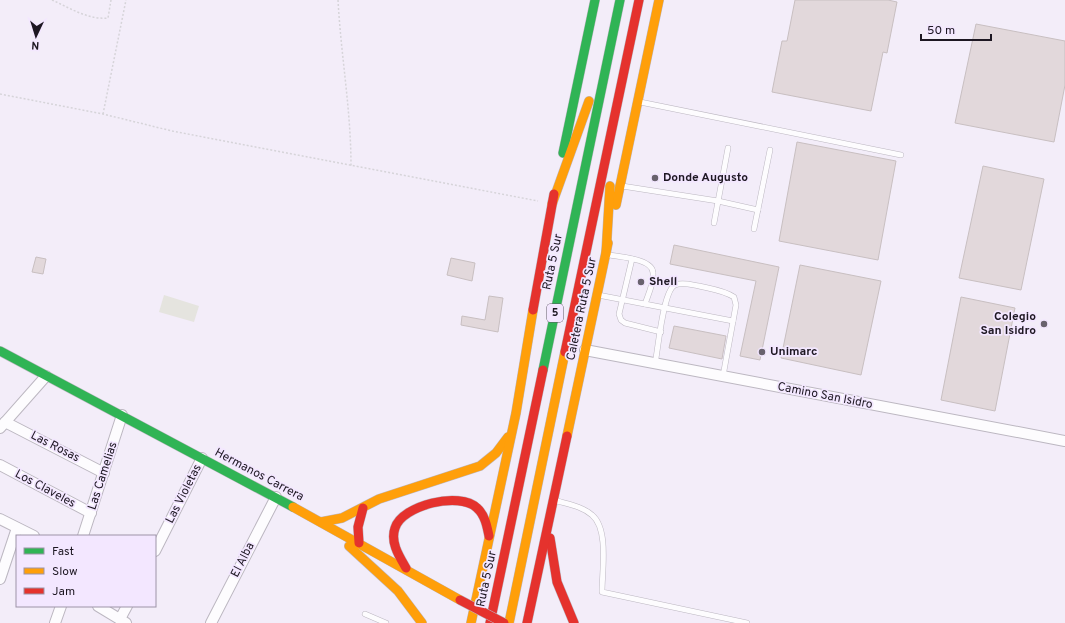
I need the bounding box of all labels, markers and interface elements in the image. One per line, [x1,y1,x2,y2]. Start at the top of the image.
north arrow [16,16,56,56]
scale bar [921,16,991,42]
text: 50 m [927,23,955,39]
text: N [31,38,40,52]
place label: Donde Augusto [663,170,748,186]
marker: Donde Augusto [650,173,660,183]
street label: Ruta 5 Sur [539,232,567,292]
street label: Caletera Ruta 5 Sur [563,256,601,362]
place label: Shell [649,274,677,290]
marker: Shell [636,277,646,287]
road number: 5 [547,304,563,322]
place label: Colegio San Isidro [981,309,1036,339]
marker: Colegio San Isidro [1039,319,1049,329]
place label: Unimarc [770,344,818,360]
marker: Unimarc [757,347,767,357]
street label: Camino San Isidro [776,379,874,413]
street label: Las Rosas [28,428,82,466]
street label: Las Camelias [84,440,122,512]
street label: Hermanos Carrera [212,445,306,505]
street label: Las Violetas [162,462,206,526]
street label: Los Claveles [12,466,78,512]
legend [16,535,156,607]
street label: El Alba [227,540,259,580]
text: Fast [52,544,74,560]
street label: Ruta 5 Sur [473,549,501,609]
text: Slow [52,564,78,580]
text: Jam [52,584,75,600]

